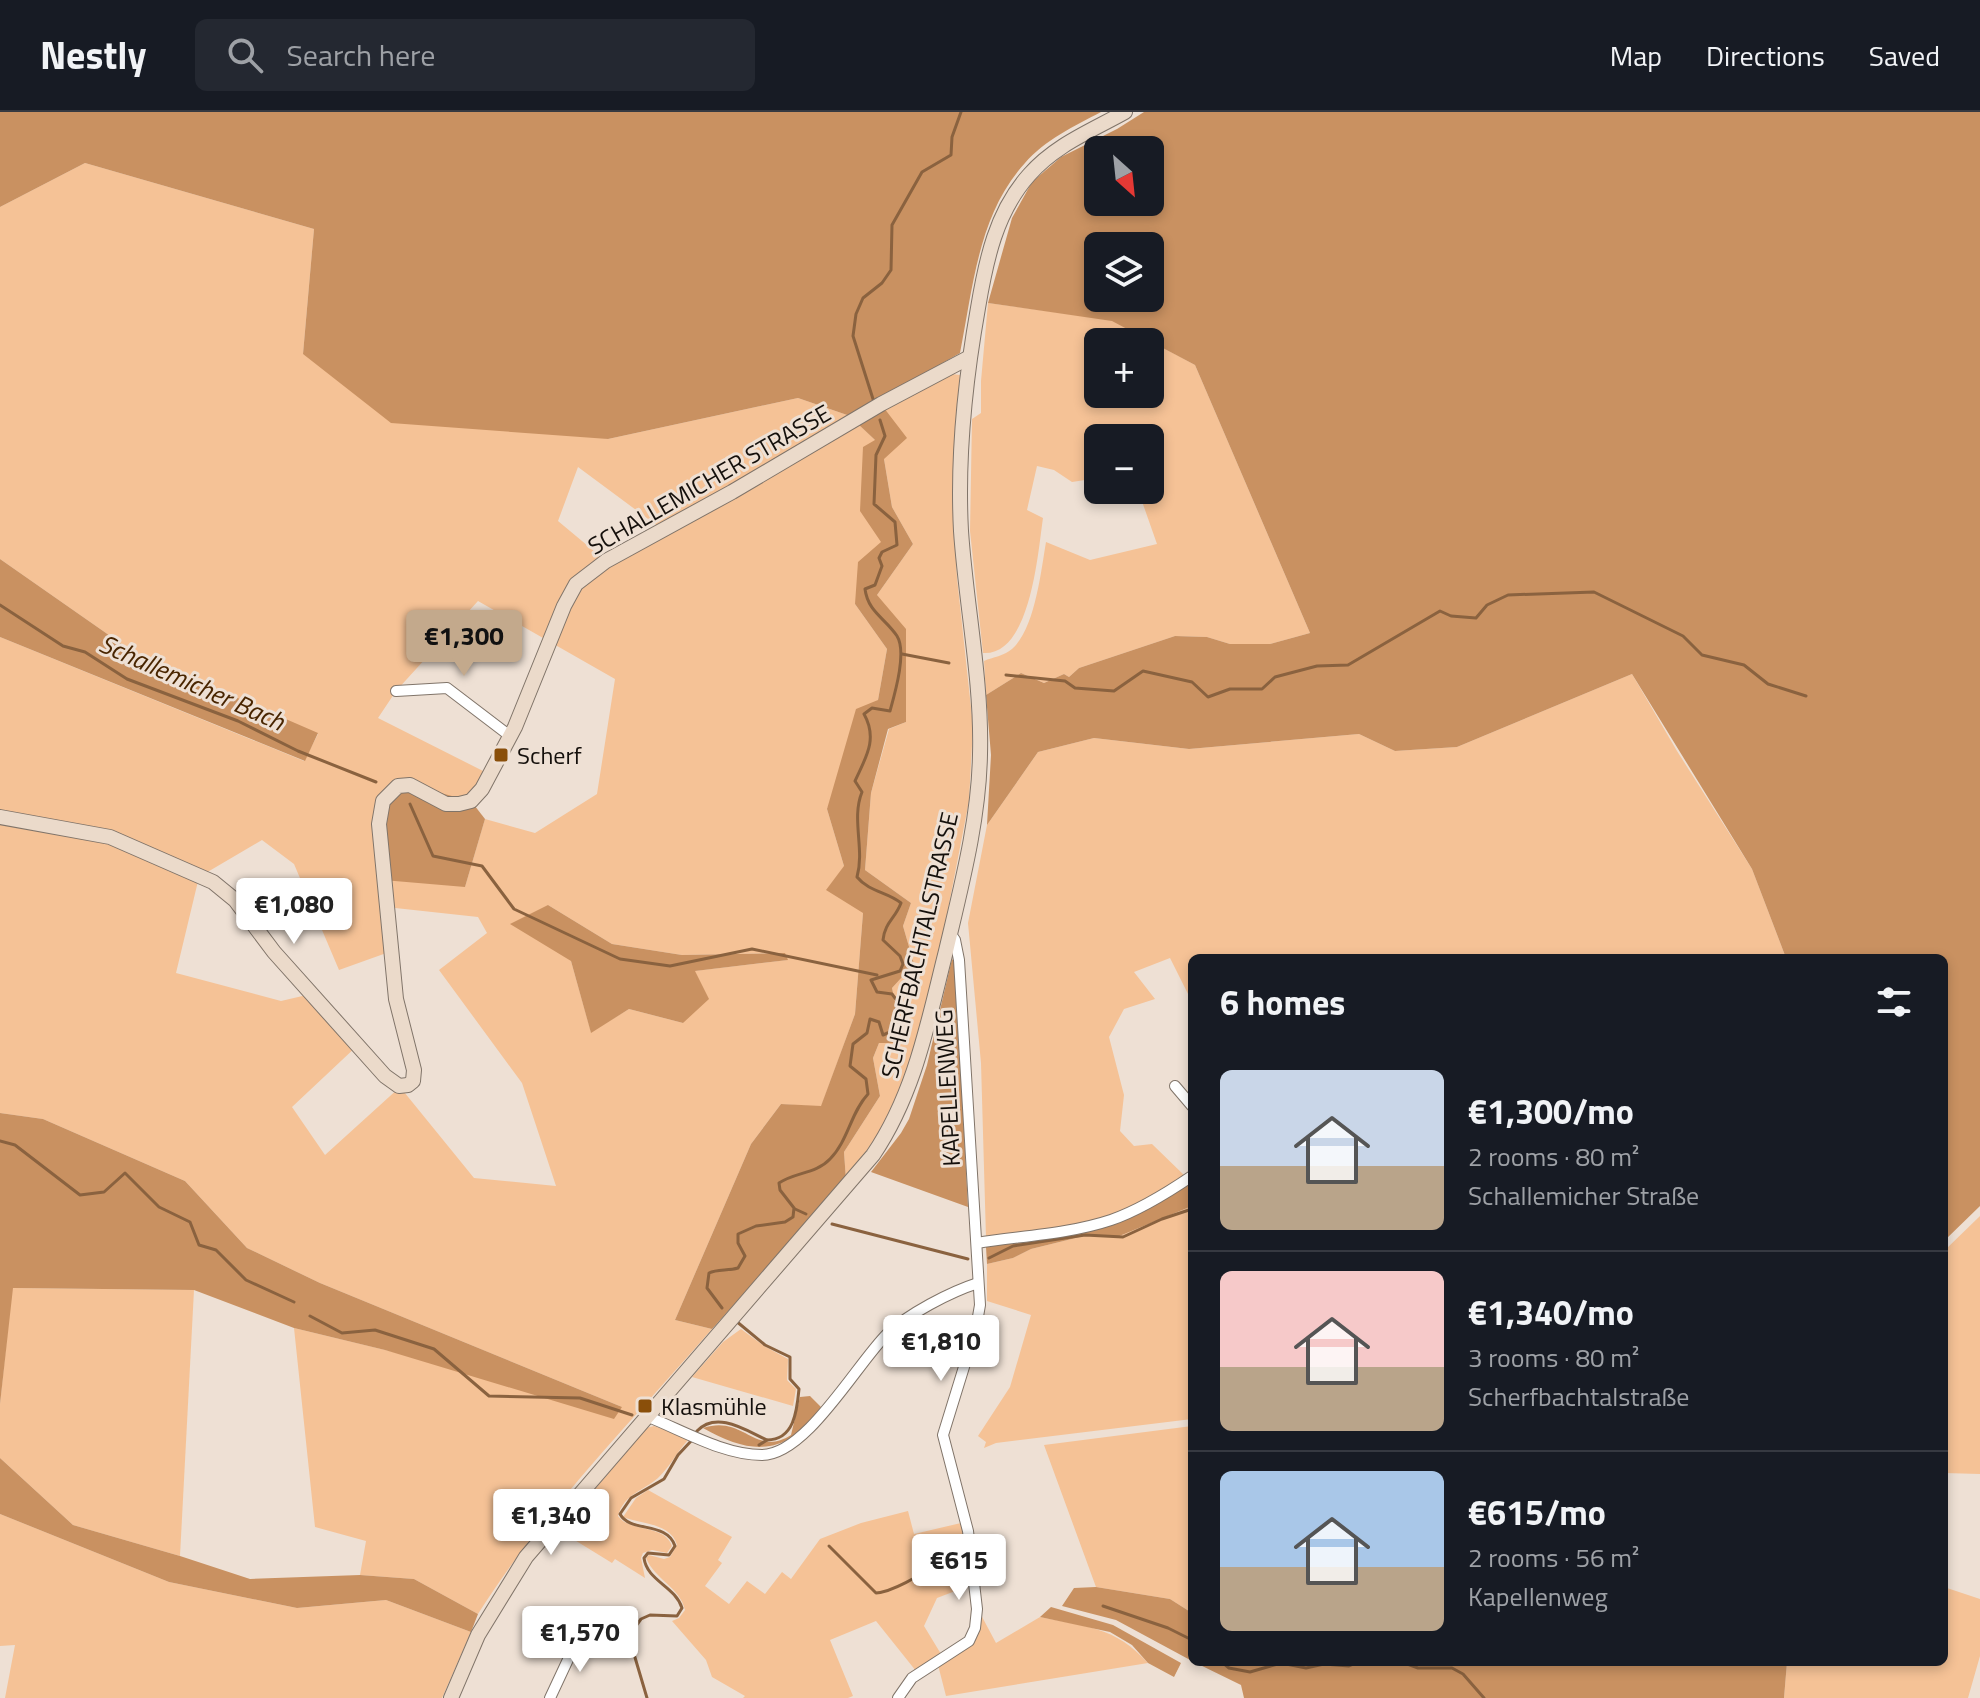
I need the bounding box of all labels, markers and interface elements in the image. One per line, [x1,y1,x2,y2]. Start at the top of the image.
search box [195,19,755,91]
text: Nestly [40,26,147,84]
text: Search here [287,32,435,78]
icon: search [223,33,267,77]
text: Map [1610,34,1662,77]
text: Directions [1706,34,1825,77]
text: Saved [1869,34,1940,77]
north arrow [1084,136,1164,216]
map controls [1084,136,1164,504]
button: layers [1084,232,1164,312]
button: + [1084,328,1164,408]
street label: SCHALLEMICHER STRASSE [581,395,837,563]
button: − [1084,424,1164,504]
pin: €1,300 [399,610,529,678]
text: €1,300 [424,616,504,655]
water label: Schallemicher Bach [93,624,292,741]
place label: Scherf [517,737,582,773]
marker: Scherf [492,746,510,764]
street label: SCHERFBACHTALSTRASSE [871,809,967,1081]
pin: €1,080 [229,878,359,946]
text: €1,080 [254,884,334,923]
text: 6 homes [1220,976,1345,1028]
icon: filters [1872,980,1916,1024]
street label: KAPELLENWEG [925,1009,969,1167]
text: €1,300/mo [1468,1085,1634,1137]
icon: home [1284,1102,1380,1198]
text: 2 rooms · 80 m² [1468,1137,1639,1176]
text: Schallemicher Straße [1468,1176,1699,1215]
text: €1,340/mo [1468,1286,1634,1338]
icon: home [1284,1303,1380,1399]
pin: €1,810 [876,1315,1006,1383]
text: €1,810 [901,1321,981,1360]
text: 3 rooms · 80 m² [1468,1338,1639,1377]
text: Scherfbachtalstraße [1468,1377,1690,1416]
place label: Klasmühle [661,1388,767,1424]
marker: Klasmühle [636,1397,654,1415]
text: €615/mo [1468,1486,1606,1538]
pin: €1,340 [486,1489,616,1557]
text: €1,340 [511,1495,591,1534]
icon: home [1284,1503,1380,1599]
pin: €615 [912,1534,1006,1602]
text: 2 rooms · 56 m² [1468,1538,1639,1577]
text: €615 [930,1540,988,1579]
text: Kapellenweg [1468,1577,1608,1616]
pin: €1,570 [515,1606,645,1674]
text: €1,570 [540,1612,620,1651]

